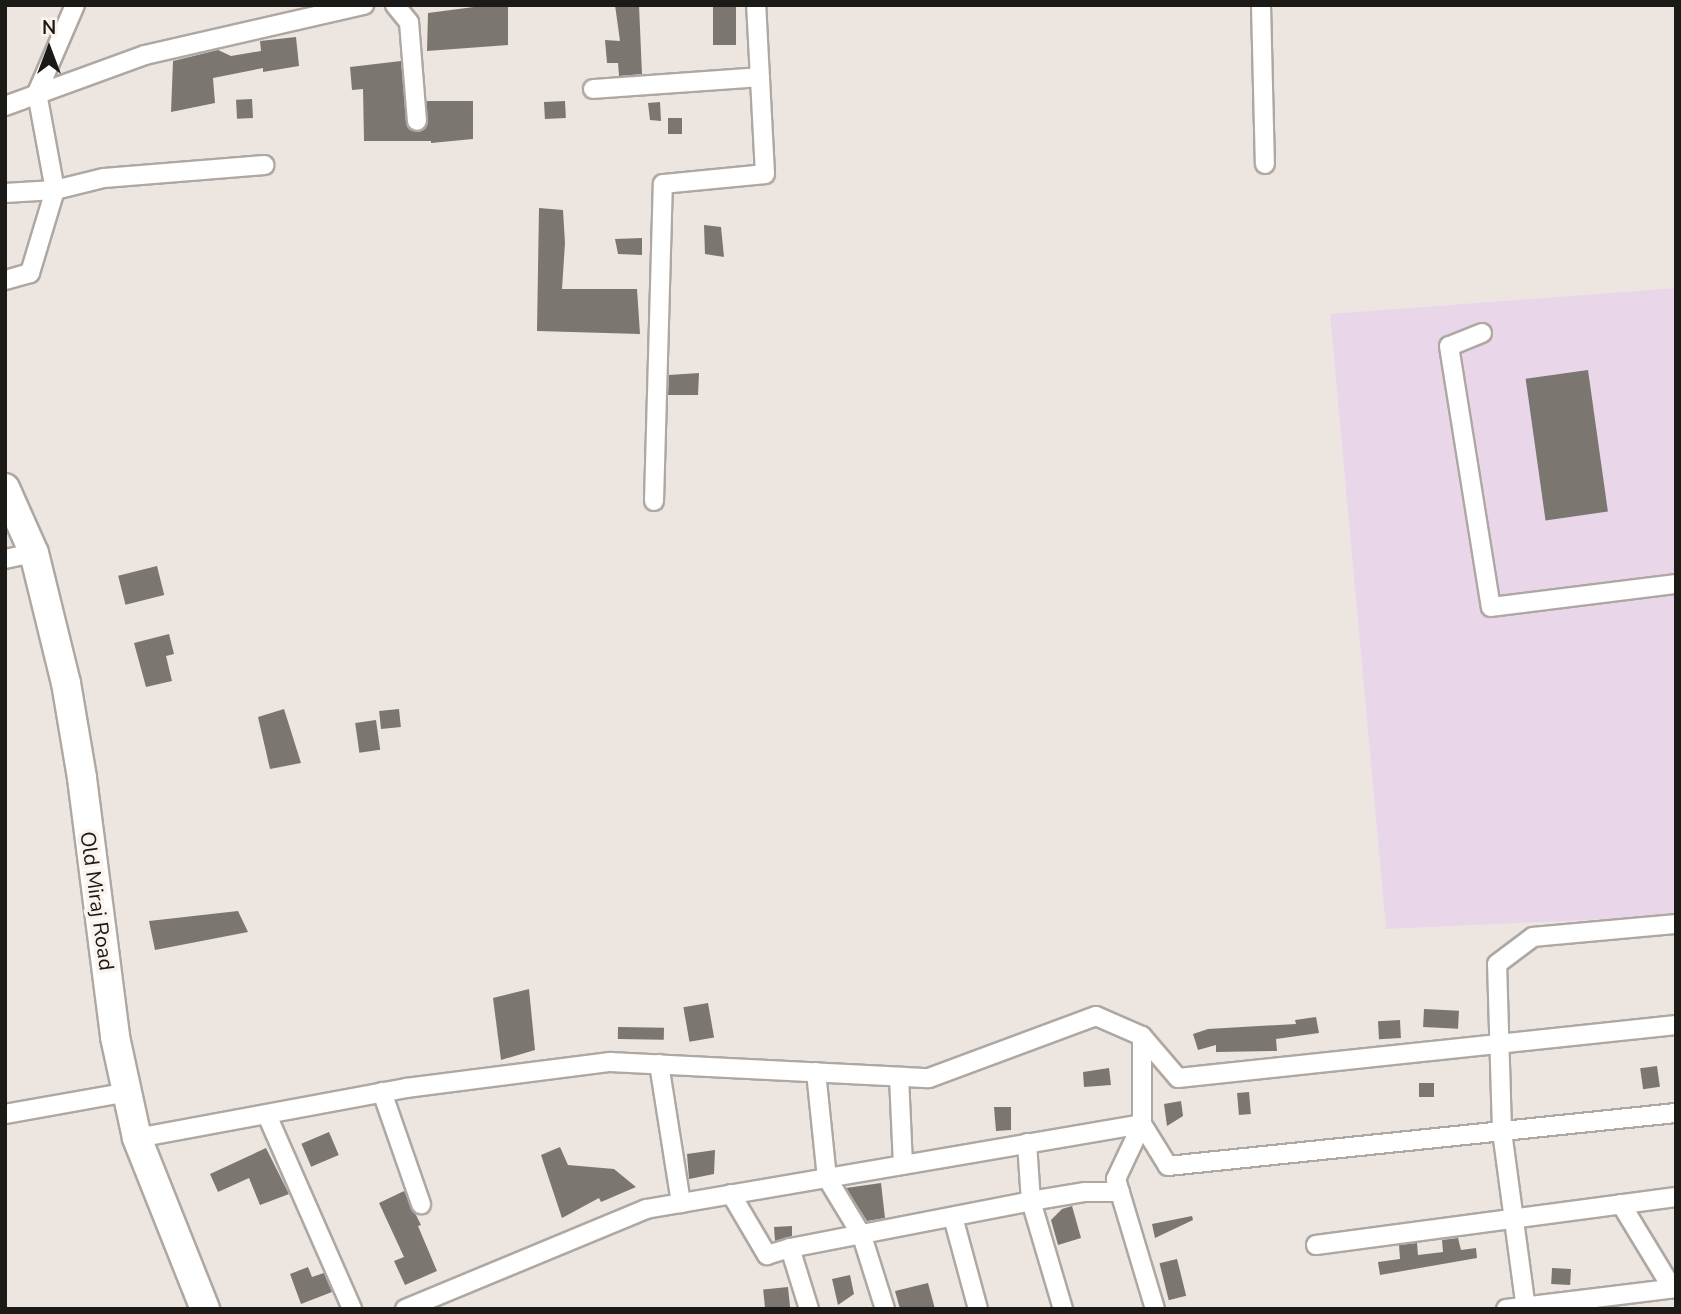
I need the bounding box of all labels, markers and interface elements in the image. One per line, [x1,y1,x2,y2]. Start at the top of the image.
north arrow [14,14,84,84]
text: N [42,15,56,41]
street label: Old Miraj Road [75,830,119,972]

